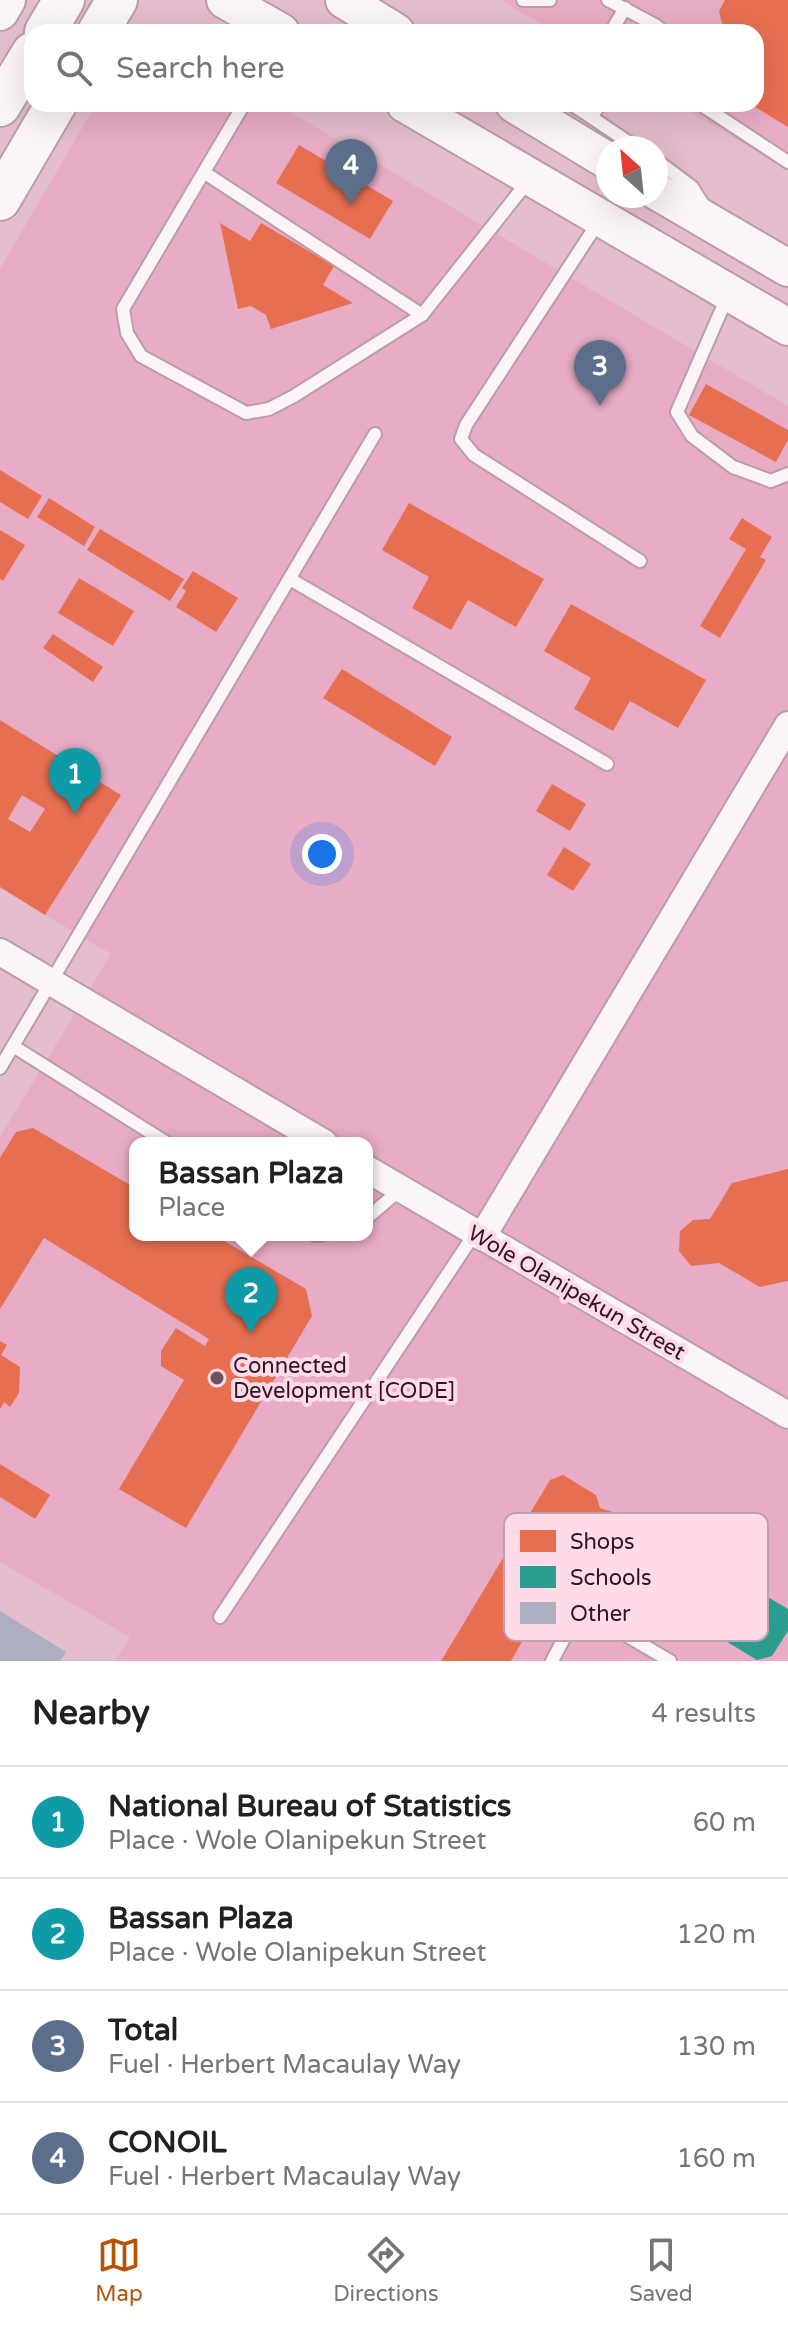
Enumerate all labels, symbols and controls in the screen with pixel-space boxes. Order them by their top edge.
search box [24,24,764,112]
icon: search [52,46,96,90]
text: Search here [116,50,285,87]
north arrow [596,136,668,208]
pin: 4 [325,139,377,205]
pin: 3 [574,340,626,406]
pin: 1 [49,748,101,814]
your location [302,834,342,874]
popup [129,1137,373,1241]
text: Bassan Plaza [158,1155,344,1192]
text: Place [158,1192,225,1223]
street label: Wole Olanipekun Street [463,1220,690,1366]
pin: 2 [225,1267,277,1333]
place label: Connected Development [CODE] [233,1353,455,1404]
marker: Connected Development [CODE] [208,1369,226,1387]
legend [504,1513,768,1641]
text: Shops [570,1529,635,1555]
text: Schools [570,1565,651,1591]
text: Other [570,1601,631,1627]
text: Nearby [32,1693,150,1734]
text: 4 results [651,1698,756,1729]
text: National Bureau of Statistics [108,1788,512,1825]
text: 1 [50,1807,66,1838]
text: 60 m [693,1807,756,1838]
text: Place · Wole Olanipekun Street [108,1825,486,1856]
text: Bassan Plaza [108,1900,294,1937]
text: 2 [50,1919,66,1950]
text: 120 m [676,1919,756,1950]
text: Place · Wole Olanipekun Street [108,1937,486,1968]
text: Total [108,2012,178,2049]
text: 3 [50,2031,66,2062]
text: 130 m [676,2031,756,2062]
text: Fuel · Herbert Macaulay Way [108,2049,461,2080]
text: CONOIL [108,2124,227,2161]
text: 4 [50,2143,66,2174]
text: 160 m [676,2143,756,2174]
text: Fuel · Herbert Macaulay Way [108,2161,461,2192]
tab: Map [95,2233,143,2307]
tab: Directions [333,2233,439,2307]
tab: Saved [629,2233,693,2307]

